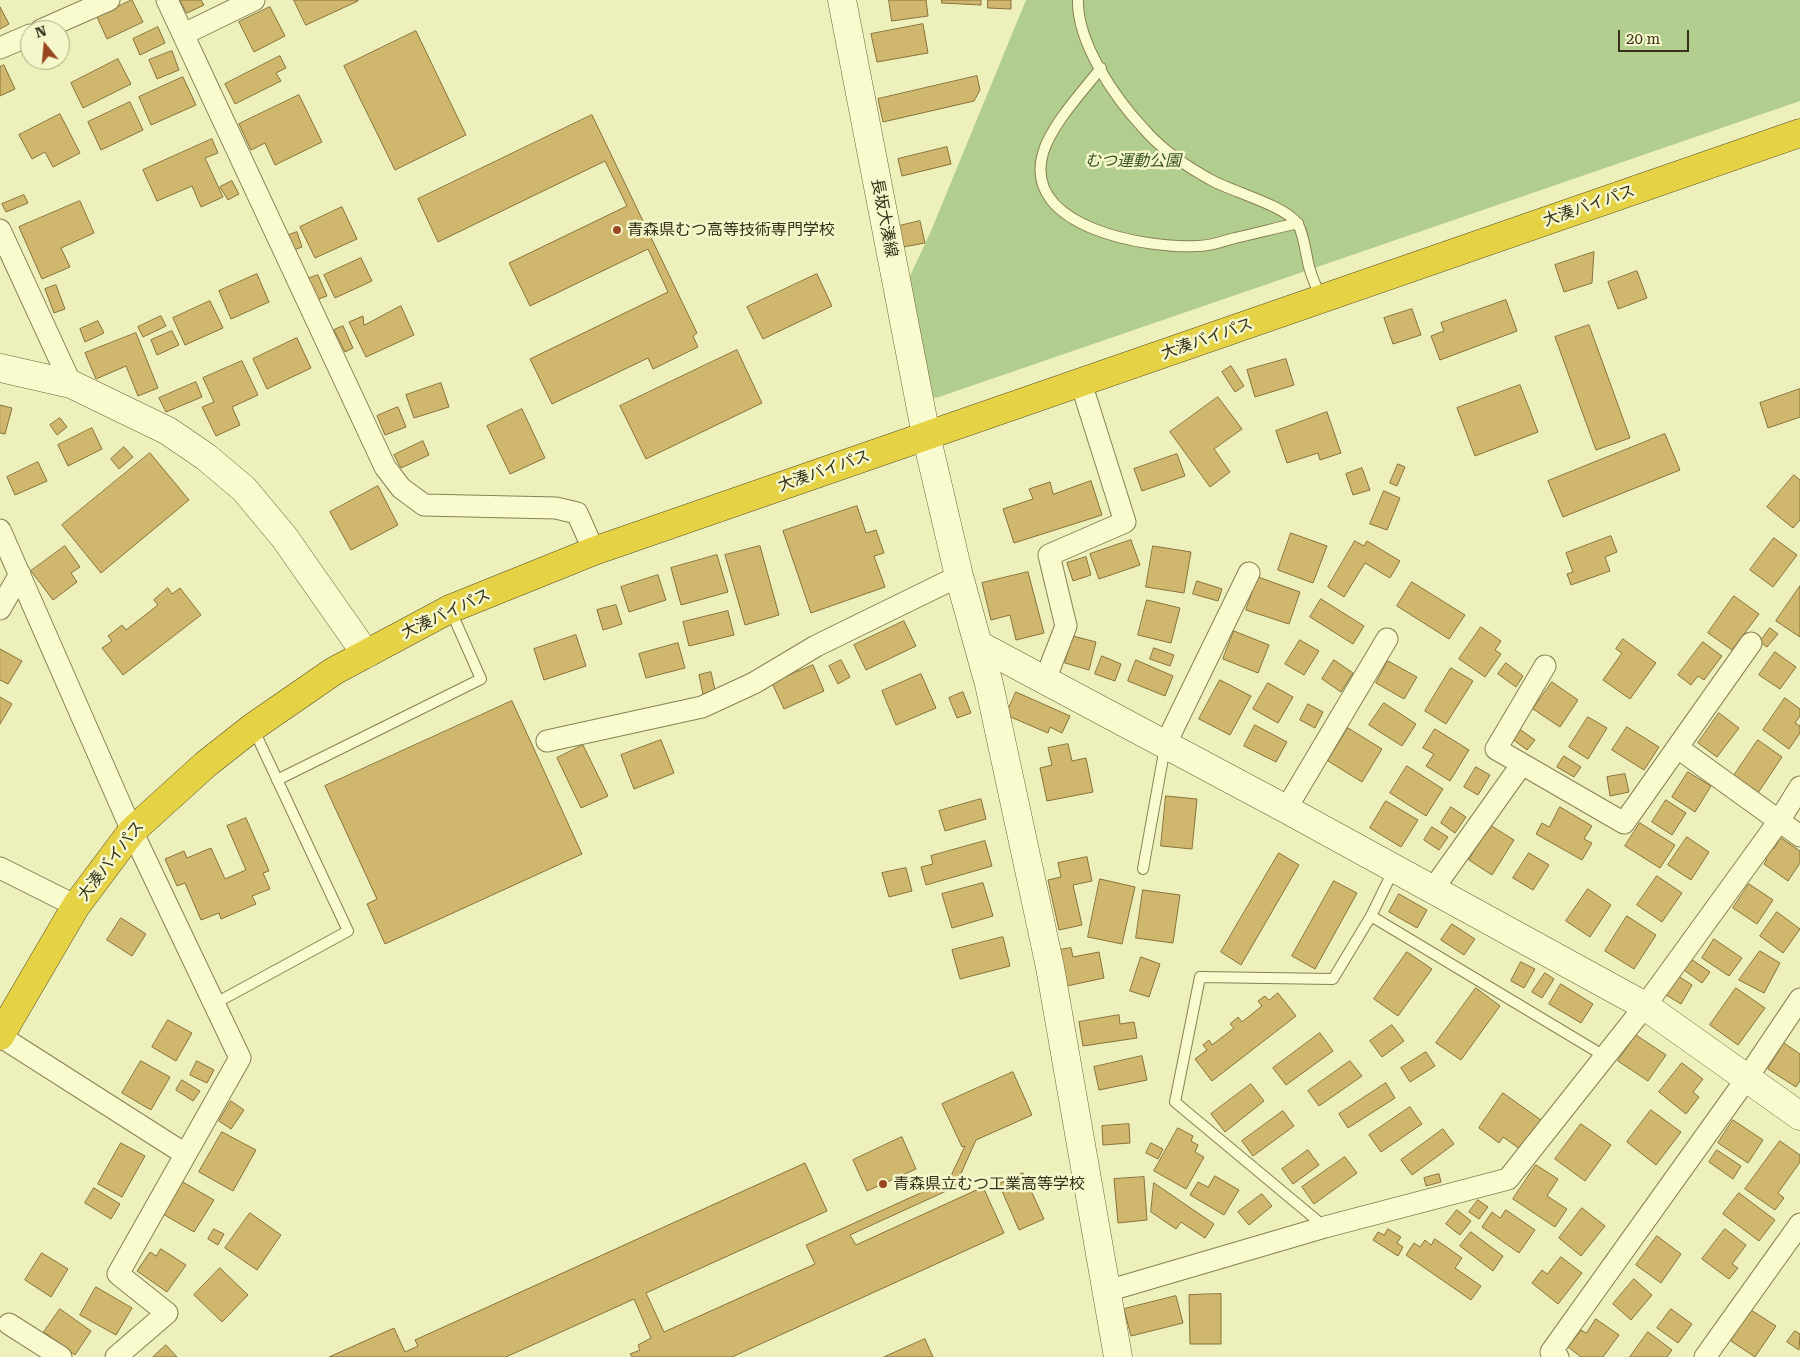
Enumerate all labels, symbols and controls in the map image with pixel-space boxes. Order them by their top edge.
north arrow [20,20,70,70]
scale bar [1620,20,1691,52]
text: N [33,22,48,41]
text: 20 m [1626,30,1660,48]
park label: むつ運動公園 [1085,151,1181,171]
street label: 長坂大湊線 [867,177,901,259]
street label: 大湊バイパス [1540,181,1638,231]
place label: 青森県むつ高等技術専門学校 [627,220,835,240]
marker: 青森県むつ高等技術専門学校 [611,224,623,236]
street label: 大湊バイパス [1158,314,1256,364]
street label: 大湊バイパス [775,446,873,496]
street label: 大湊バイパス [398,585,494,643]
street label: 大湊バイパス [74,817,148,905]
place label: 青森県立むつ工業高等学校 [893,1174,1085,1194]
marker: 青森県立むつ工業高等学校 [877,1178,889,1190]

